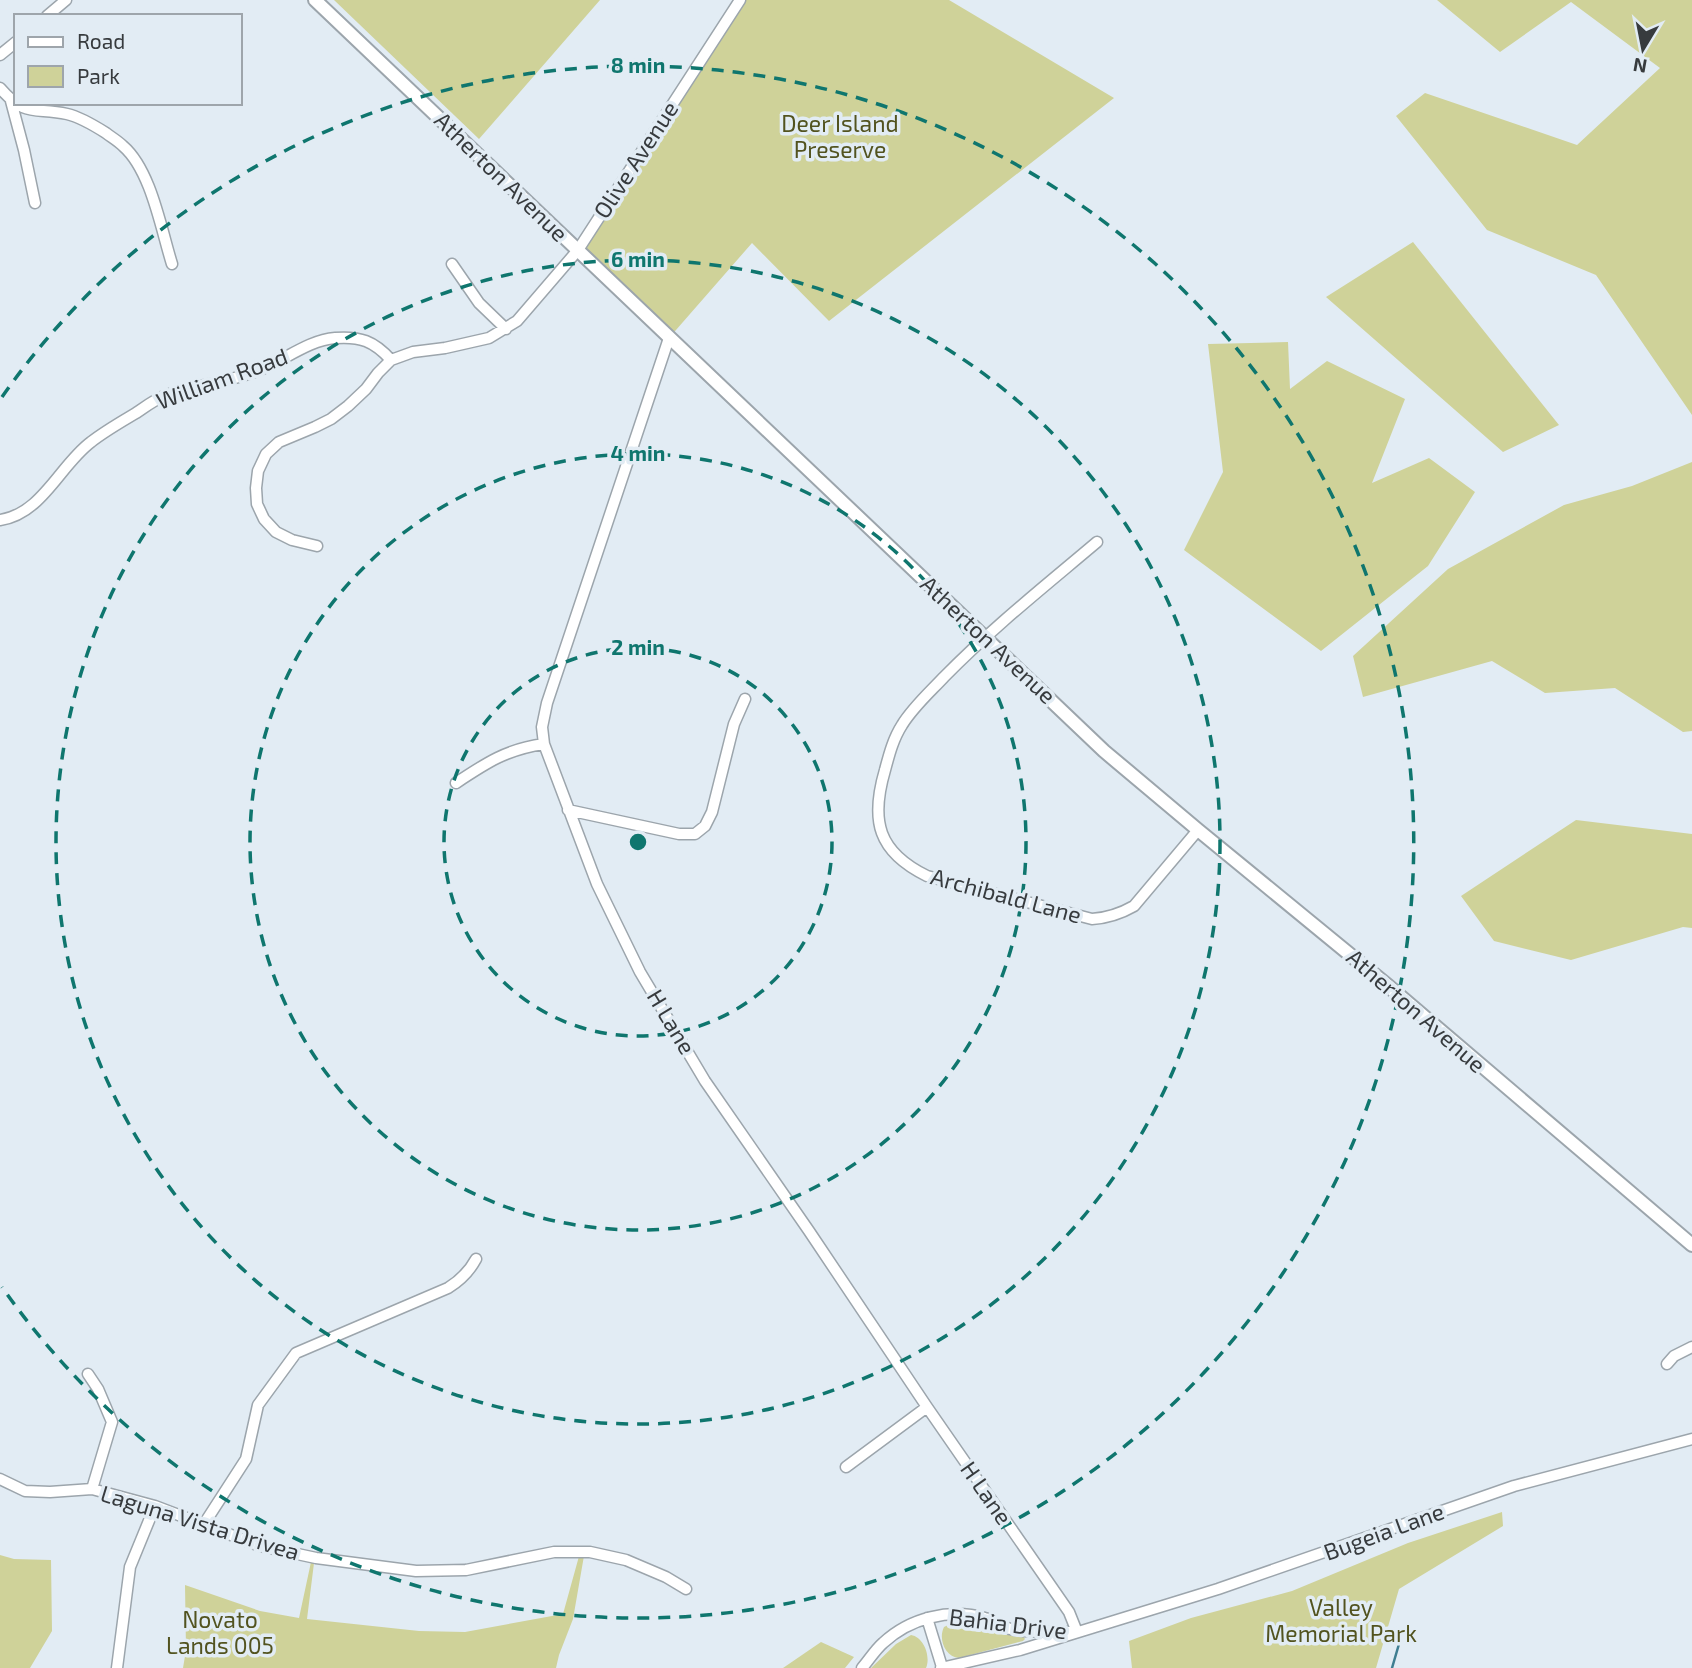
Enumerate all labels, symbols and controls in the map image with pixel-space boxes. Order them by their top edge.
legend [14,14,242,105]
north arrow [1608,14,1678,84]
text: Road [77,28,125,53]
text: 8 min [611,52,665,77]
text: N [1631,54,1649,79]
text: Park [77,63,120,88]
street label: Olive Avenue [587,96,683,223]
street label: Atherton Avenue [429,106,574,247]
park label: Deer Island Preserve [781,109,899,163]
text: 6 min [611,246,665,271]
street label: William Road [152,341,291,415]
text: 4 min [611,440,665,465]
street label: Atherton Avenue [915,569,1062,709]
text: 2 min [611,634,665,659]
centre of rings [626,830,650,854]
street label: Archibald Lane [928,862,1085,929]
street label: Atherton Avenue [1342,942,1492,1078]
street label: H Lane [642,984,702,1059]
street label: H Lane [955,1455,1019,1529]
street label: Laguna Vista Drivea [98,1479,303,1566]
street label: Bugeia Lane [1320,1496,1448,1566]
park label: Valley Memorial Park [1265,1593,1417,1647]
street label: Bahia Drive [948,1602,1069,1644]
park label: Novato Lands 005 [166,1605,274,1659]

